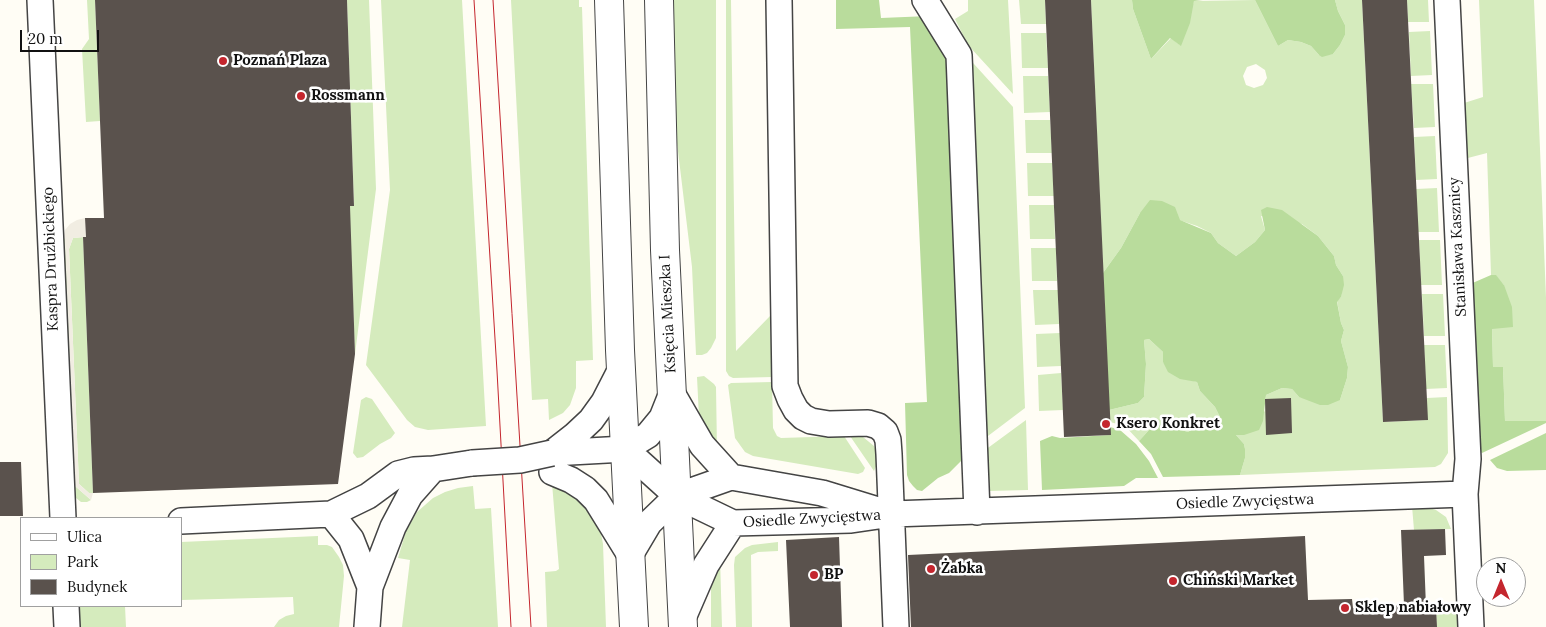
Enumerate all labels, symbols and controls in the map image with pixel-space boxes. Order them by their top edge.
scale bar [22,20,101,52]
text: 20 m [28,29,63,48]
place label: Poznań Plaza [233,52,327,70]
marker: Poznań Plaza [217,55,229,67]
place label: Rossmann [311,87,385,105]
marker: Rossmann [295,90,307,102]
street label: Stanisława Kasznicy [1445,177,1471,317]
street label: Kaspra Drużbickiego [39,186,63,332]
street label: Księcia Mieszka I [656,254,680,374]
place label: Ksero Konkret [1116,415,1220,433]
marker: Ksero Konkret [1100,418,1112,430]
street label: Osiedle Zwycięstwa [1176,491,1314,513]
street label: Osiedle Zwycięstwa [743,506,881,532]
legend [20,517,182,607]
text: Ulica [67,527,102,546]
text: Park [67,552,98,571]
north arrow [1476,557,1526,607]
text: N [1496,559,1506,577]
place label: Żabka [941,560,983,578]
marker: Żabka [925,563,937,575]
place label: BP [824,566,843,584]
marker: BP [808,569,820,581]
place label: Chiński Market [1183,572,1294,590]
marker: Chiński Market [1167,575,1179,587]
text: Budynek [67,577,127,596]
place label: Sklep nabiałowy [1355,599,1471,617]
marker: Sklep nabiałowy [1339,602,1351,614]

